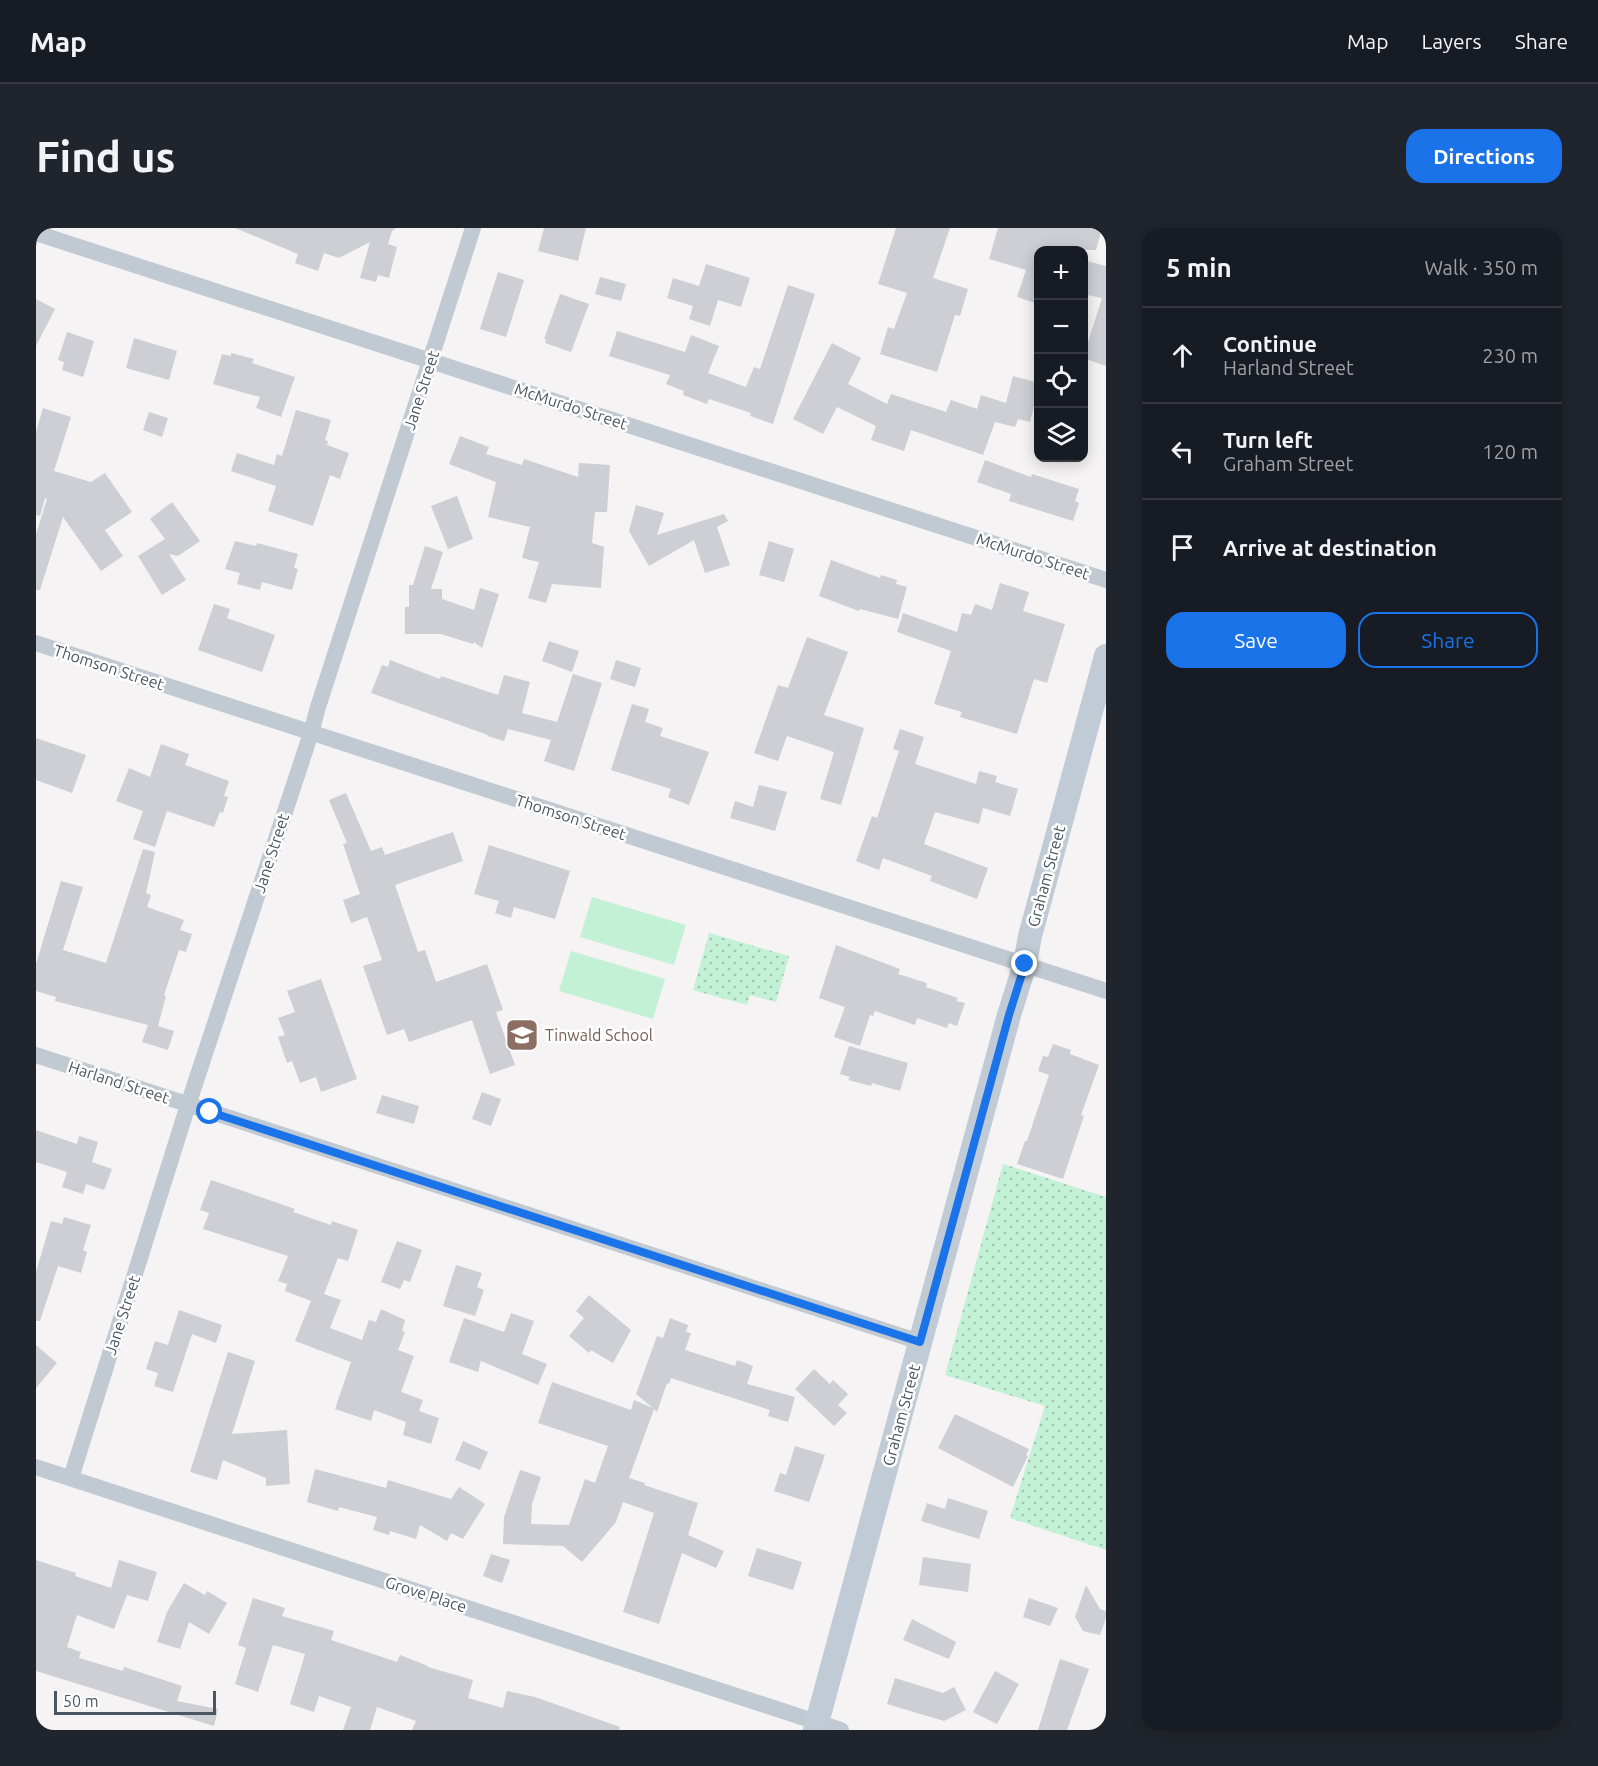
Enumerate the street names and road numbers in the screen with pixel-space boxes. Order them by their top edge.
street label: Jane Street [400,347,443,432]
street label: McMurdo Street [512,379,630,433]
street label: McMurdo Street [974,529,1092,583]
street label: Thomson Street [52,641,167,694]
street label: Thomson Street [514,791,629,844]
street label: Jane Street [250,810,293,895]
street label: Graham Street [1024,823,1068,929]
street label: Harland Street [66,1057,172,1107]
street label: Jane Street [101,1272,144,1357]
street label: Graham Street [879,1362,923,1468]
street label: Grove Place [383,1572,469,1616]

